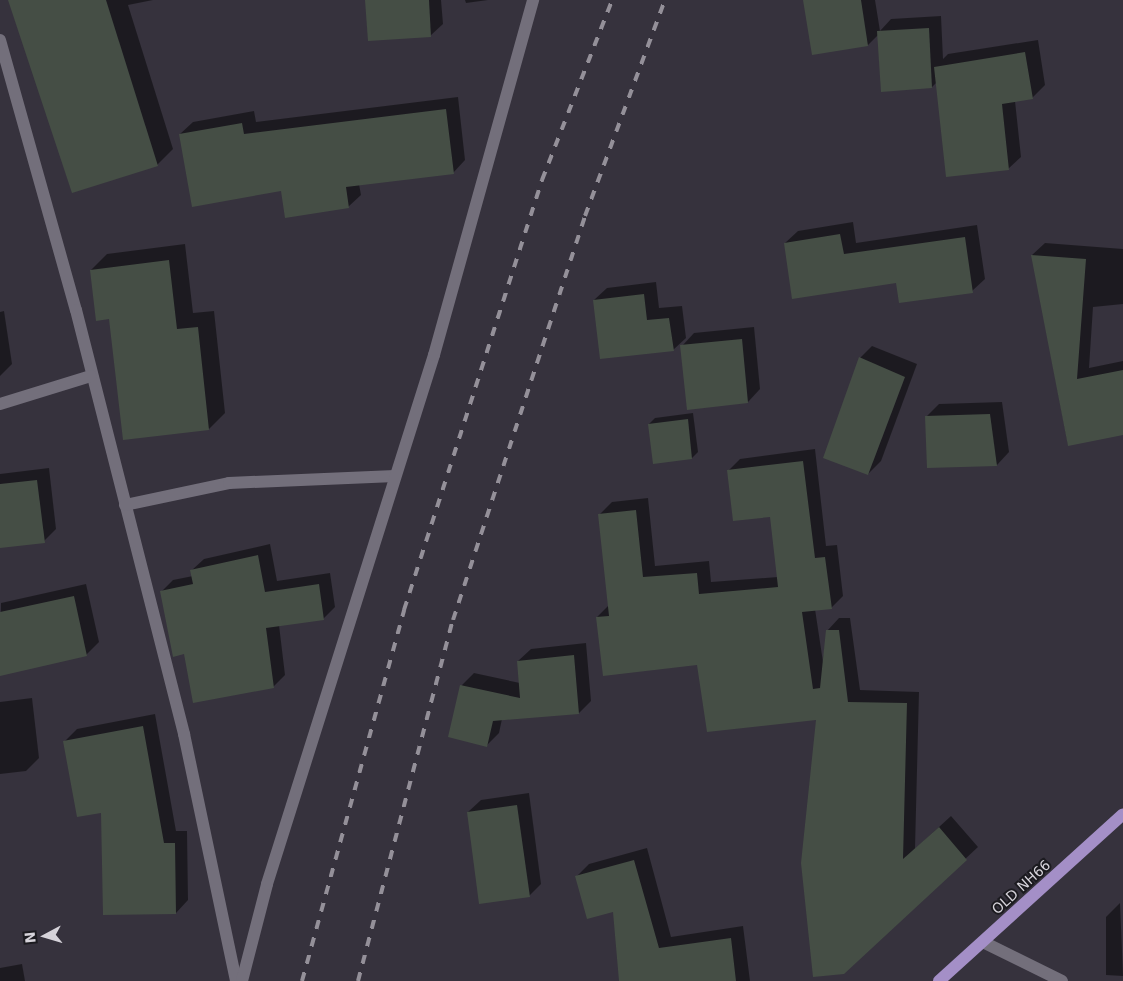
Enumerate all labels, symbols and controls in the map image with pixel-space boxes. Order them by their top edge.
street label: OLD NH66 [988,856,1054,918]
north arrow [20,911,70,961]
text: N [22,931,39,944]

